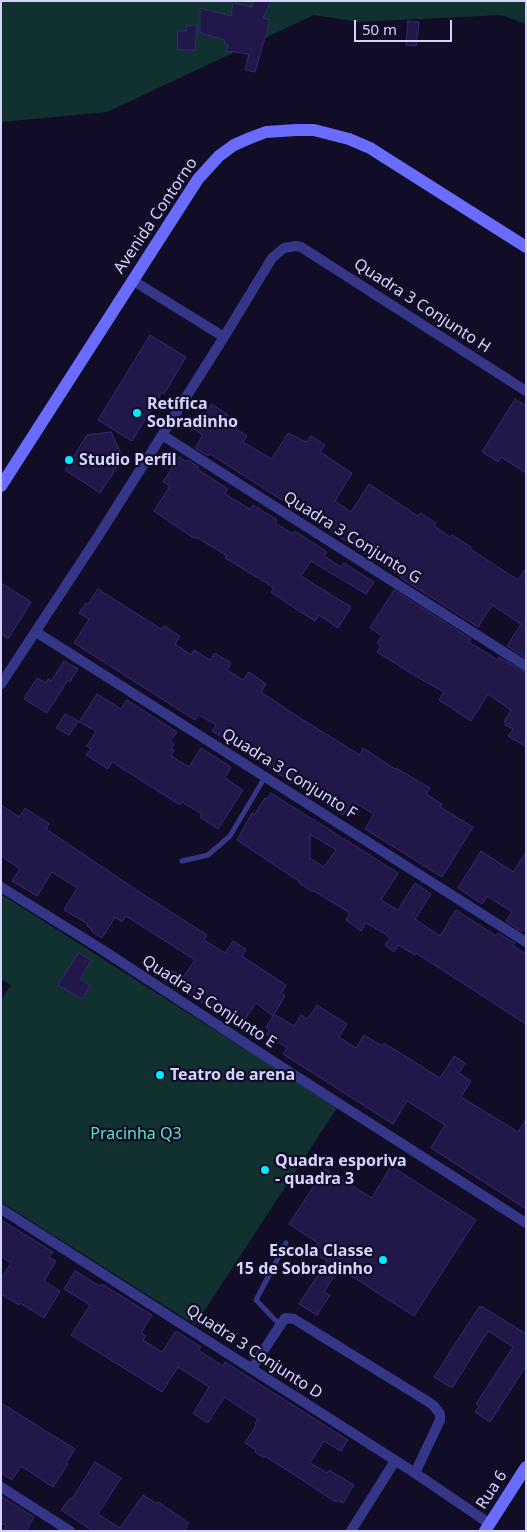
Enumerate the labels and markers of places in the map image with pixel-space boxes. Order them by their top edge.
place label: Retífica Sobradinho [147,394,238,432]
marker: Retífica Sobradinho [131,407,143,419]
place label: Studio Perfil [79,450,177,470]
marker: Studio Perfil [63,454,75,466]
place label: Teatro de arena [170,1065,295,1085]
marker: Teatro de arena [154,1069,166,1081]
place label: Quadra esporiva - quadra 3 [275,1151,407,1189]
marker: Quadra esporiva - quadra 3 [259,1164,271,1176]
place label: Escola Classe 15 de Sobradinho [236,1241,373,1279]
marker: Escola Classe 15 de Sobradinho [377,1254,389,1266]

